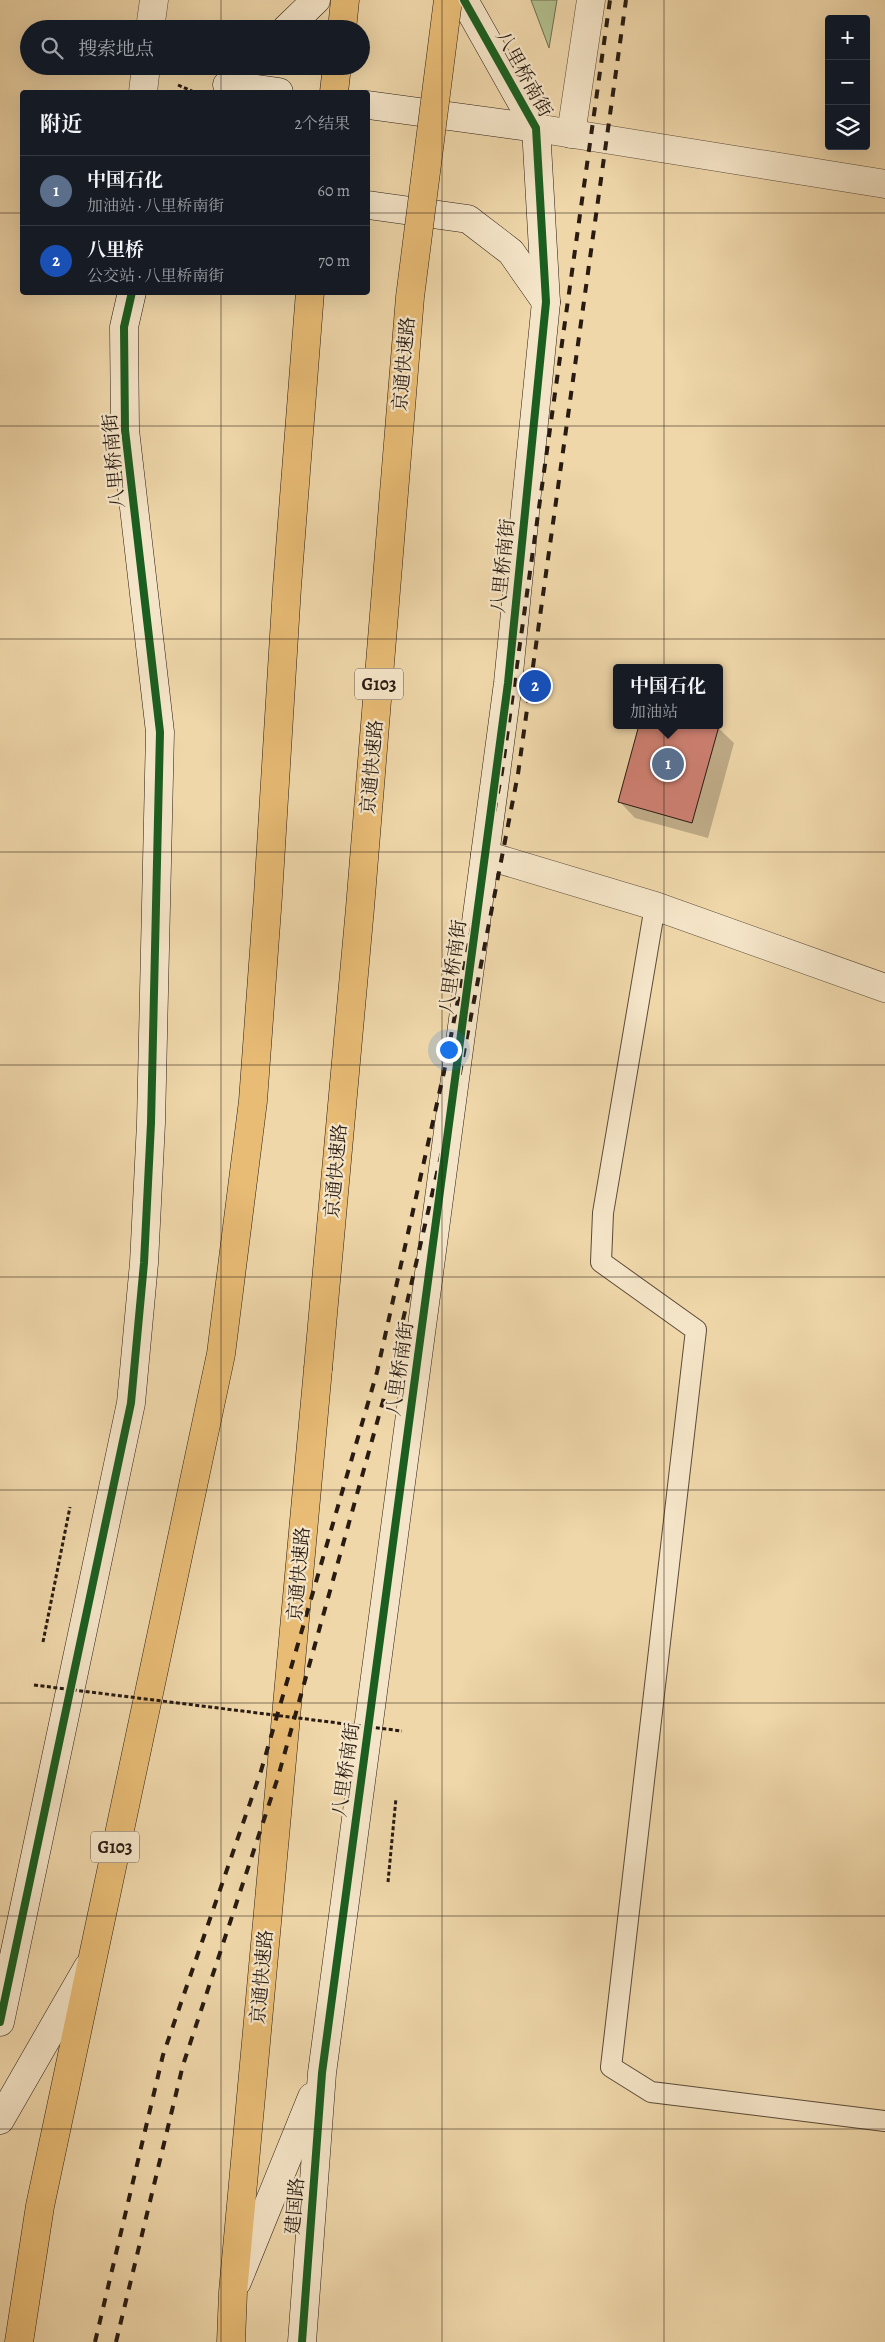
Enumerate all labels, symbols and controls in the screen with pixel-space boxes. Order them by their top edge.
map controls [825,15,870,150]
button: + [825,15,870,60]
search box [20,20,370,75]
street label: 八里桥南街 [490,26,558,122]
icon: search [38,34,66,62]
text: 搜索地点 [78,36,154,62]
button: − [825,60,870,105]
button: layers [825,105,870,150]
text: 附近 [40,110,82,138]
text: 2个结果 [294,113,350,135]
text: 中国石化 [87,167,163,193]
text: 1 [53,180,59,202]
text: 60 m [318,180,350,202]
text: 加油站 · 八里桥南街 [87,195,225,217]
text: 八里桥 [87,237,144,263]
text: 2 [52,250,60,272]
text: 70 m [318,250,350,272]
text: 公交站 · 八里桥南街 [87,265,225,287]
street label: 京通快速路 [387,316,421,412]
street label: 八里桥南街 [97,413,131,509]
street label: 八里桥南街 [485,517,521,615]
popup [613,664,723,729]
pin: 2 [519,667,551,705]
road number: G103 [355,669,403,700]
text: 中国石化 [630,673,706,699]
text: 加油站 [630,701,678,723]
street label: 京通快速路 [355,719,389,815]
pin: 1 [652,745,684,783]
street label: 八里桥南街 [434,918,472,1016]
your location [436,1037,462,1063]
street label: 京通快速路 [319,1123,353,1219]
street label: 八里桥南街 [381,1320,419,1418]
street label: 京通快速路 [282,1526,316,1622]
street label: 八里桥南街 [327,1721,365,1819]
road number: G103 [91,1831,139,1862]
street label: 京通快速路 [245,1929,279,2025]
street label: 建国路 [280,2176,310,2236]

